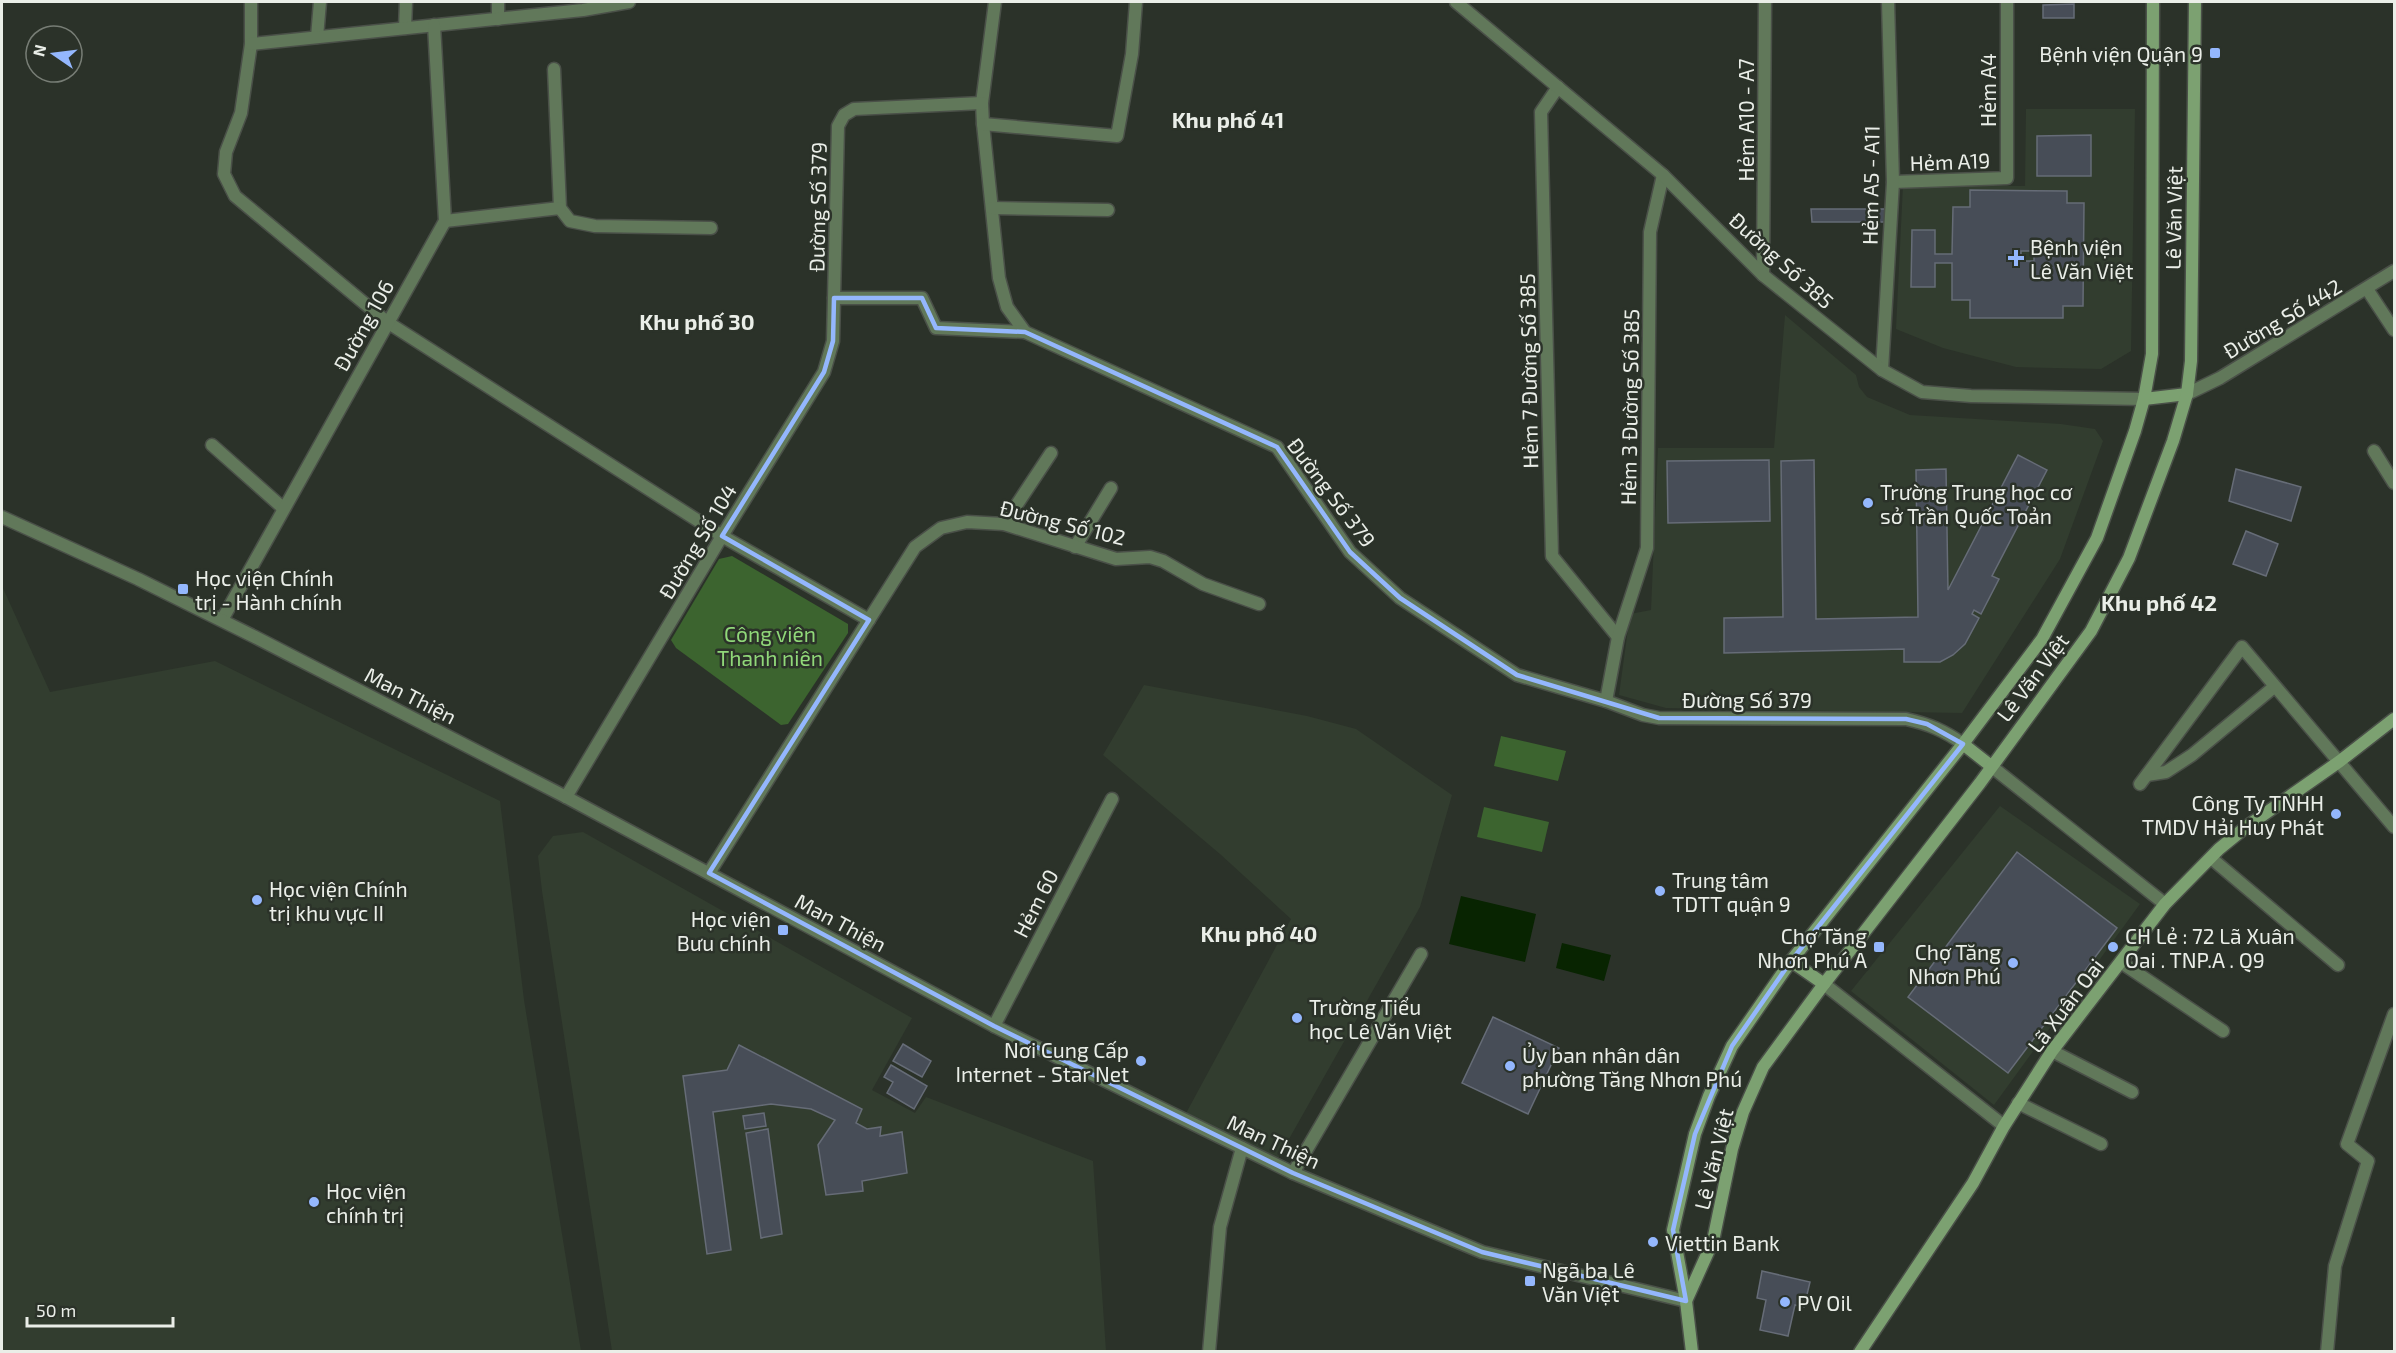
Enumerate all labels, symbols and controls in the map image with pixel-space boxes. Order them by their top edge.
north arrow [24,24,84,84]
place label: Bệnh viện Quận 9 [2039,41,2203,67]
text: N [28,42,50,58]
marker: Bệnh viện Quận 9 [2208,46,2222,60]
street label: Hẻm A4 [1975,53,2000,127]
street label: Hẻm A10 - A7 [1733,58,1758,181]
district label: Khu phố 41 [1172,106,1284,132]
street label: Hẻm A5 - A11 [1856,125,1884,245]
street label: Đường Số 379 [803,142,831,272]
street label: Hẻm A19 [1909,147,1991,175]
street label: Lê Văn Việt [2160,166,2186,270]
street label: Đường Số 385 [1725,207,1839,313]
place label: Bệnh viện Lê Văn Việt [2030,234,2134,283]
marker: Bệnh viện Lê Văn Việt [2007,249,2025,267]
street label: Hẻm 7 Đường Số 385 [1514,273,1542,469]
street label: Đường Số 442 [2218,273,2346,363]
street label: Đường 106 [328,275,398,375]
district label: Khu phố 30 [639,308,755,334]
street label: Hẻm 3 Đường Số 385 [1615,309,1643,505]
street label: Đường Số 379 [1283,432,1381,552]
street label: Đường Số 104 [653,479,741,603]
place label: Trường Trung học cơ sở Trần Quốc Toản [1880,479,2073,529]
street label: Đường Số 102 [998,494,1128,550]
marker: Trường Trung học cơ sở Trần Quốc Toản [1861,496,1875,510]
place label: Học viện Chính trị - Hành chính [195,565,342,614]
marker: Học viện Chính trị - Hành chính [176,582,190,596]
district label: Khu phố 42 [2101,589,2217,615]
park label: Công viên Thanh niên [717,621,823,670]
street label: Lê Văn Việt [1991,628,2073,726]
street label: Man Thiện [361,661,461,729]
street label: Đường Số 379 [1682,687,1812,712]
place label: Công Ty TNHH TMDV Hải Huy Phát [2142,790,2324,839]
marker: Công Ty TNHH TMDV Hải Huy Phát [2329,807,2343,821]
street label: Hẻm 60 [1007,865,1063,941]
place label: Trung tâm TDTT quận 9 [1672,867,1791,916]
place label: Học viện Chính trị khu vực II [269,876,408,925]
marker: Trung tâm TDTT quận 9 [1653,884,1667,898]
street label: Man Thiện [791,888,891,956]
marker: Học viện Chính trị khu vực II [250,893,264,907]
place label: Học viện Bưu chính [677,906,771,955]
district label: Khu phố 40 [1200,920,1318,946]
marker: Học viện Bưu chính [776,923,790,937]
place label: Chợ Tăng Nhơn Phú A [1757,923,1867,972]
place label: CH Lẻ : 72 Lã Xuân Oai . TNP.A . Q9 [2125,923,2295,973]
place label: Chợ Tăng Nhơn Phú [1908,939,2001,988]
marker: Chợ Tăng Nhơn Phú A [1872,940,1886,954]
marker: CH Lẻ : 72 Lã Xuân Oai . TNP.A . Q9 [2106,940,2120,954]
street label: Lã Xuân Oai [2022,953,2108,1057]
marker: Chợ Tăng Nhơn Phú [2006,956,2020,970]
place label: Trường Tiểu học Lê Văn Việt [1309,994,1452,1043]
marker: Trường Tiểu học Lê Văn Việt [1290,1011,1304,1025]
place label: Nơi Cung Cấp Internet - Star Net [955,1037,1129,1086]
place label: Ủy ban nhân dân phường Tăng Nhơn Phú [1522,1042,1742,1091]
marker: Nơi Cung Cấp Internet - Star Net [1134,1054,1148,1068]
marker: Ủy ban nhân dân phường Tăng Nhơn Phú [1503,1059,1517,1073]
street label: Lê Văn Việt [1688,1106,1738,1212]
street label: Man Thiện [1224,1109,1324,1173]
place label: Học viện chính trị [326,1178,406,1227]
marker: Học viện chính trị [307,1195,321,1209]
place label: Viettin Bank [1665,1230,1780,1255]
marker: Viettin Bank [1646,1235,1660,1249]
place label: Ngã ba Lê Văn Việt [1542,1257,1635,1306]
marker: Ngã ba Lê Văn Việt [1523,1274,1537,1288]
scale bar [27,1290,172,1328]
place label: PV Oil [1797,1290,1853,1315]
marker: PV Oil [1778,1295,1792,1309]
text: 50 m [36,1299,76,1321]

